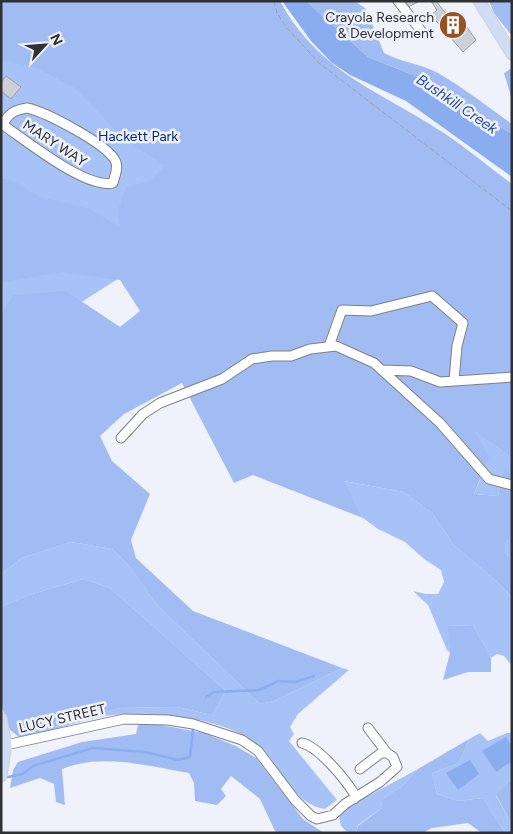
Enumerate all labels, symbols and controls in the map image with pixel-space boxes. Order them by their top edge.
place label: Crayola Research & Development [325,9,434,42]
building icon: Crayola Research & Development [438,10,468,40]
north arrow [20,20,70,70]
text: N [46,31,66,48]
water label: Bushkill Creek [413,70,501,138]
street label: MARY WAY [20,116,90,171]
park label: Hackett Park [98,128,178,145]
street label: LUCY STREET [17,700,107,737]

